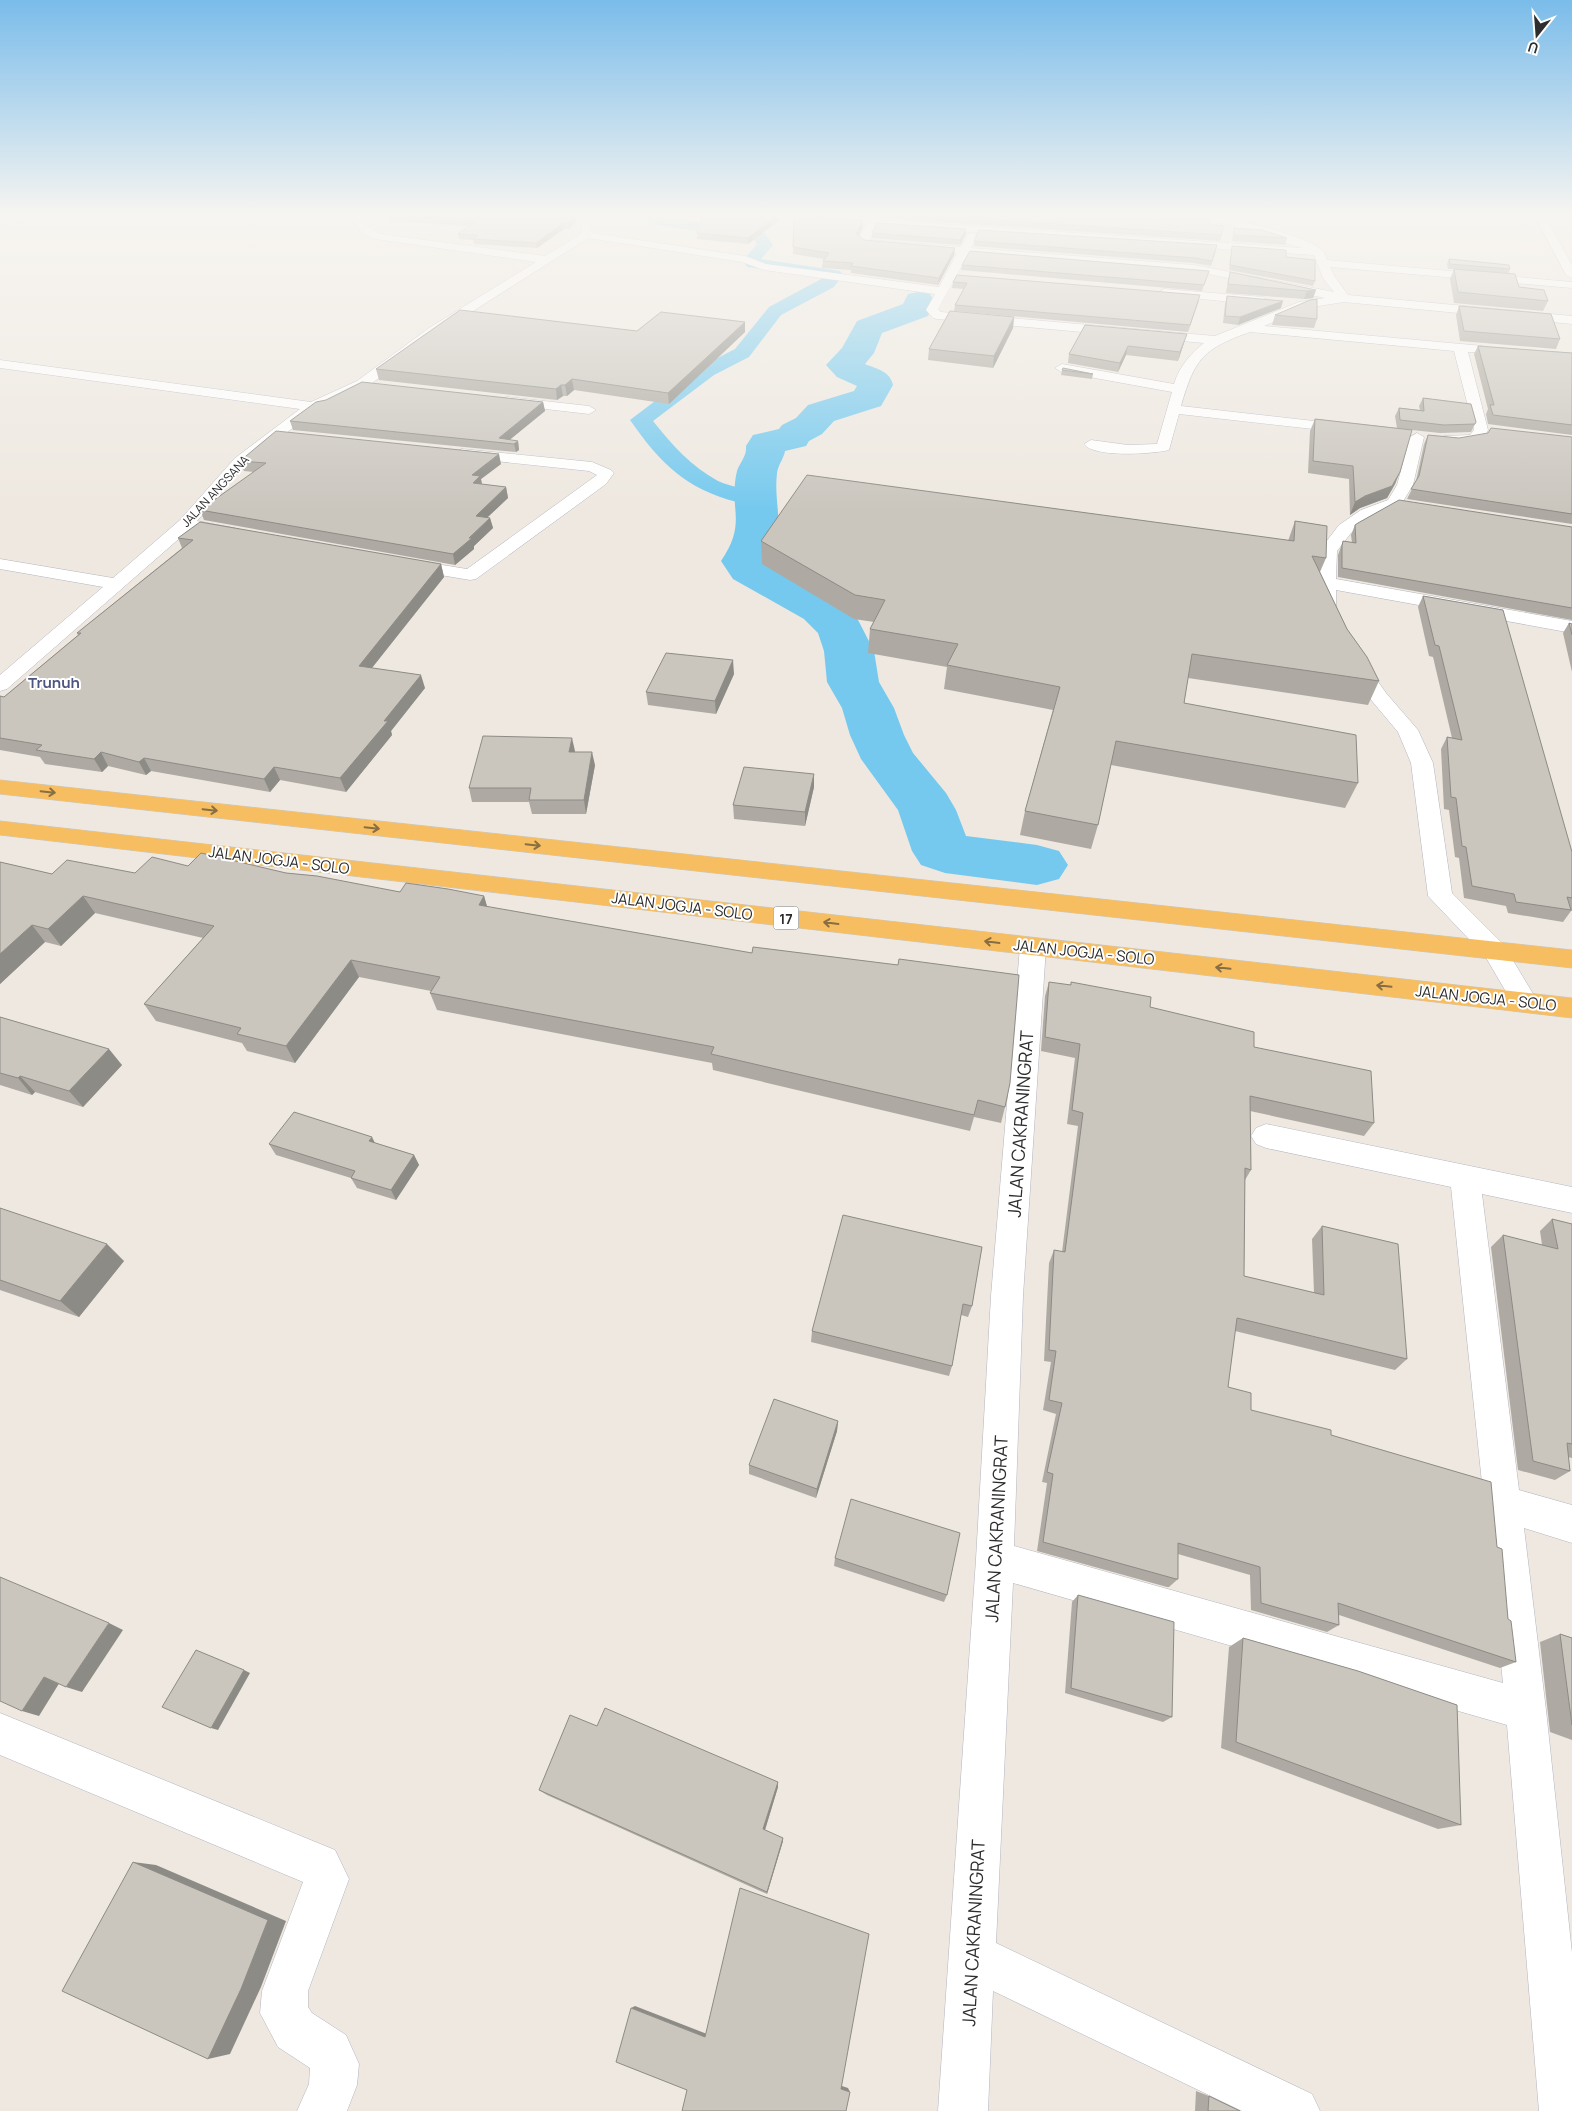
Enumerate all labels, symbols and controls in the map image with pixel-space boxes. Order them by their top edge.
north arrow [1512,10,1562,60]
text: U [1525,37,1541,58]
street label: JALAN ANGSANA [177,451,253,531]
district label: Trunuh [28,672,80,693]
one-way arrow [40,787,56,797]
one-way arrow [202,805,218,815]
one-way arrow [363,823,379,833]
one-way arrow [525,840,541,850]
street label: JALAN JOGJA - SOLO [207,841,351,879]
street label: JALAN JOGJA - SOLO [610,887,754,925]
road number: 17 [774,906,798,930]
one-way arrow [823,918,839,928]
street label: JALAN JOGJA - SOLO [1012,934,1156,970]
one-way arrow [984,937,1000,947]
one-way arrow [1215,963,1231,973]
street label: JALAN JOGJA - SOLO [1414,980,1558,1016]
one-way arrow [1377,981,1393,991]
street label: JALAN CAKRANINGRAT [1001,1030,1039,1218]
street label: JALAN CAKRANINGRAT [979,1435,1013,1623]
street label: JALAN CAKRANINGRAT [956,1839,990,2027]

